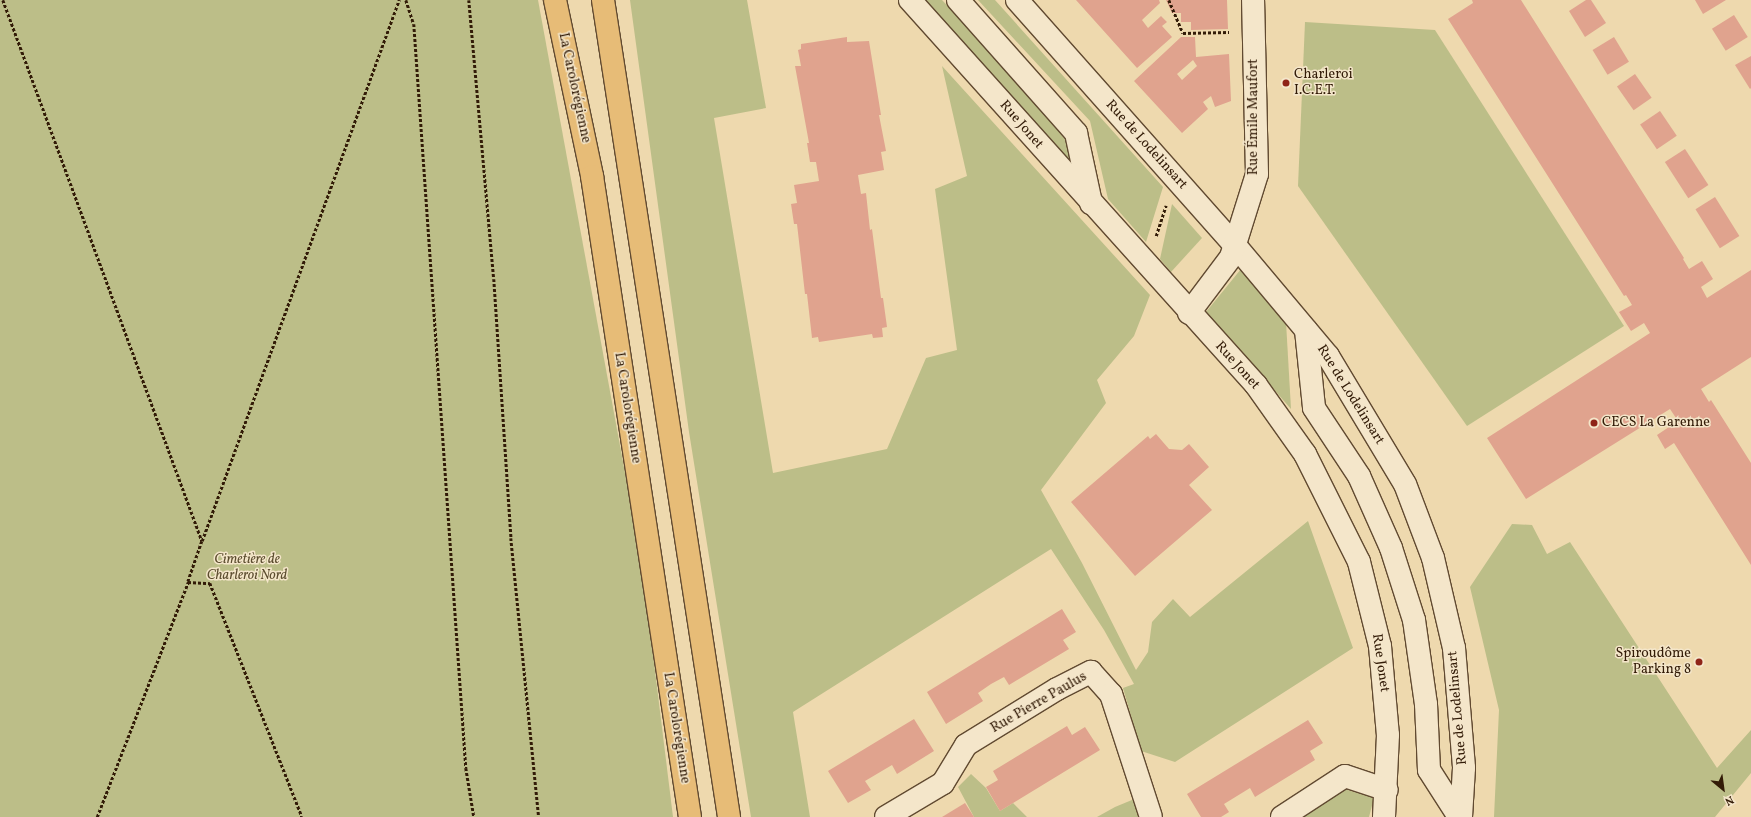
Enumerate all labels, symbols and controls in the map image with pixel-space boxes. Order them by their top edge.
street label: La Carolorégienne [554,31,594,145]
street label: Rue Émile Maufort [1246,59,1262,175]
place label: Charleroi I.C.E.T. [1294,67,1353,100]
marker: Charleroi I.C.E.T. [1281,78,1291,88]
street label: Rue Jonet [995,97,1047,153]
street label: Rue de Lodelinsart [1101,97,1191,193]
street label: Rue Jonet [1211,339,1263,393]
street label: Rue de Lodelinsart [1313,342,1387,448]
street label: La Carolorégienne [610,351,644,465]
place label: CECS La Garenne [1602,415,1710,431]
marker: CECS La Garenne [1589,418,1599,428]
park label: Cimetière de Charleroi Nord [207,552,287,584]
street label: Rue Jonet [1368,633,1392,693]
place label: Spiroudôme Parking 8 [1615,646,1691,678]
street label: Rue de Lodelinsart [1445,650,1471,766]
marker: Spiroudôme Parking 8 [1694,657,1704,667]
street label: Rue Pierre Paulus [988,669,1090,737]
street label: La Carolorégienne [659,671,693,785]
north arrow [1703,769,1743,809]
text: N [1722,791,1736,808]

